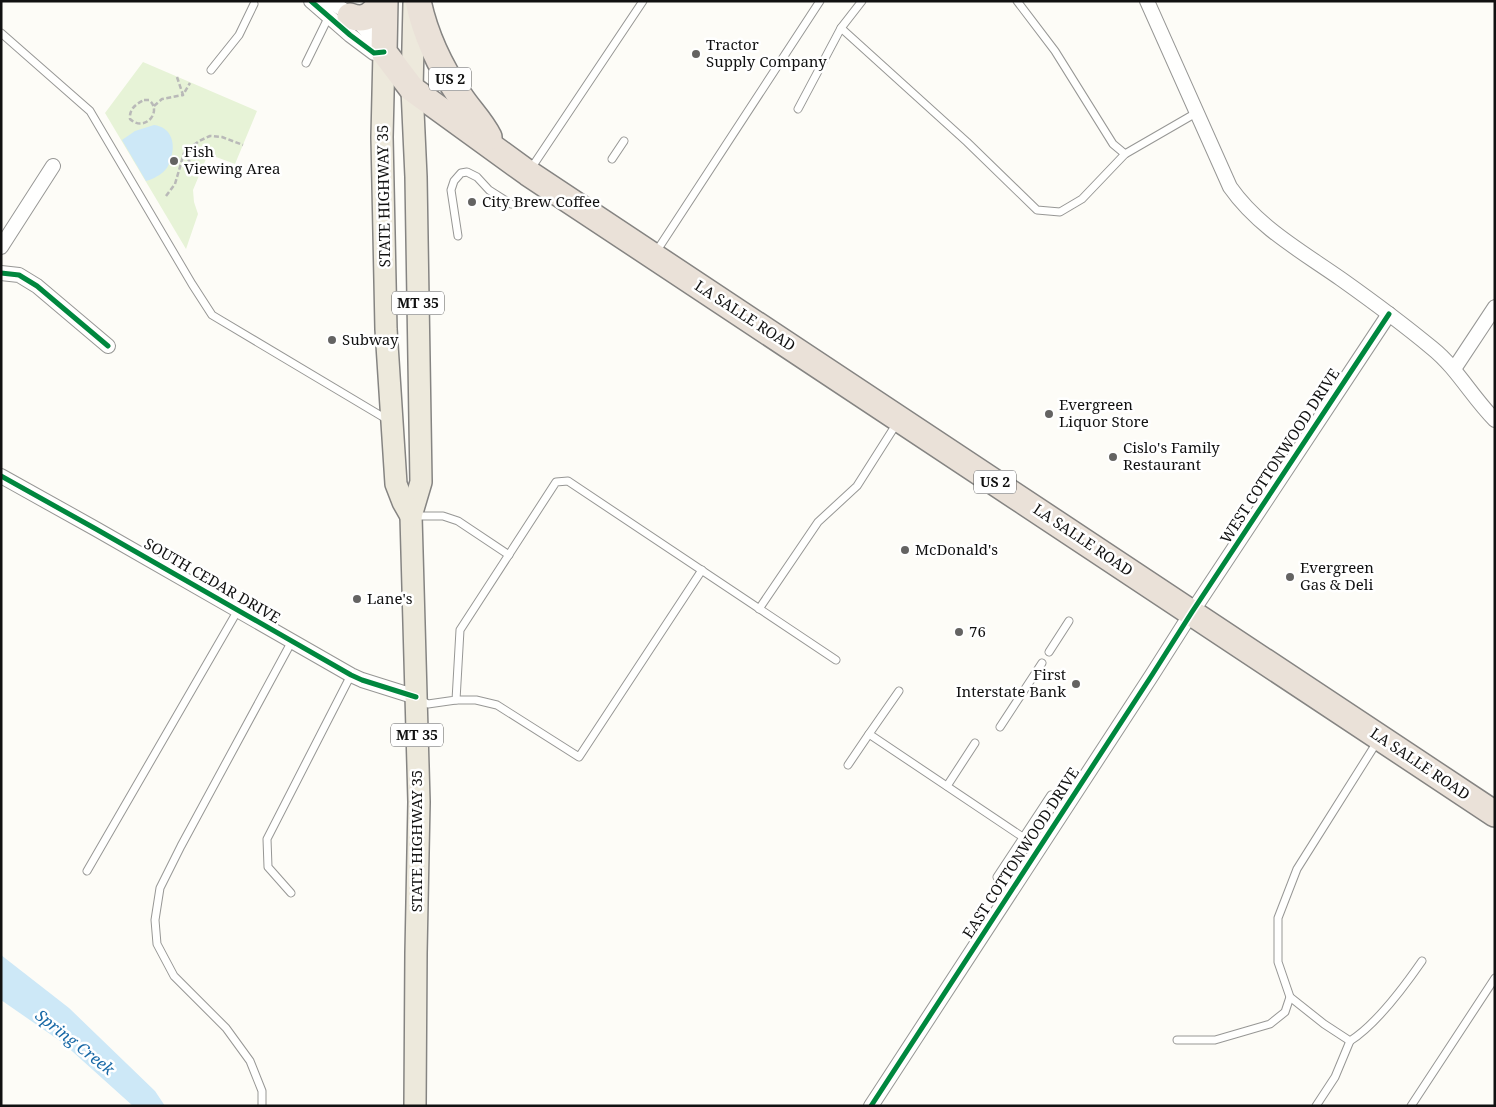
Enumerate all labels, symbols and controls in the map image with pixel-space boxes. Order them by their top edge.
place label: Tractor Supply Company [706,34,827,71]
marker: Tractor Supply Company [690,48,702,60]
road number: US 2 [429,68,471,90]
street label: STATE HIGHWAY 35 [372,125,394,267]
place label: Fish Viewing Area [184,141,280,178]
marker: Fish Viewing Area [168,155,180,167]
place label: City Brew Coffee [482,191,600,211]
marker: City Brew Coffee [466,196,478,208]
street label: LA SALLE ROAD [691,275,800,355]
road number: MT 35 [392,292,444,314]
place label: Subway [342,329,399,349]
marker: Subway [326,334,338,346]
street label: WEST COTTONWOOD DRIVE [1215,364,1343,547]
place label: Evergreen Liquor Store [1059,394,1149,431]
marker: Evergreen Liquor Store [1043,408,1055,420]
place label: Cislo's Family Restaurant [1123,437,1220,474]
marker: Cislo's Family Restaurant [1107,451,1119,463]
road number: US 2 [974,471,1016,494]
street label: LA SALLE ROAD [1030,498,1137,580]
street label: SOUTH CEDAR DRIVE [141,533,284,627]
place label: McDonald's [915,539,998,559]
marker: McDonald's [899,544,911,556]
place label: Evergreen Gas & Deli [1300,557,1374,594]
marker: Evergreen Gas & Deli [1284,571,1296,583]
place label: Lane's [367,588,413,608]
marker: Lane's [351,593,363,605]
place label: 76 [969,621,986,641]
marker: 76 [953,626,965,638]
place label: First Interstate Bank [956,664,1066,701]
marker: First Interstate Bank [1070,678,1082,690]
street label: LA SALLE ROAD [1367,722,1474,804]
road number: MT 35 [391,724,443,746]
street label: EAST COTTONWOOD DRIVE [957,763,1083,942]
street label: STATE HIGHWAY 35 [406,770,426,912]
water label: Spring Creek [31,1004,120,1080]

